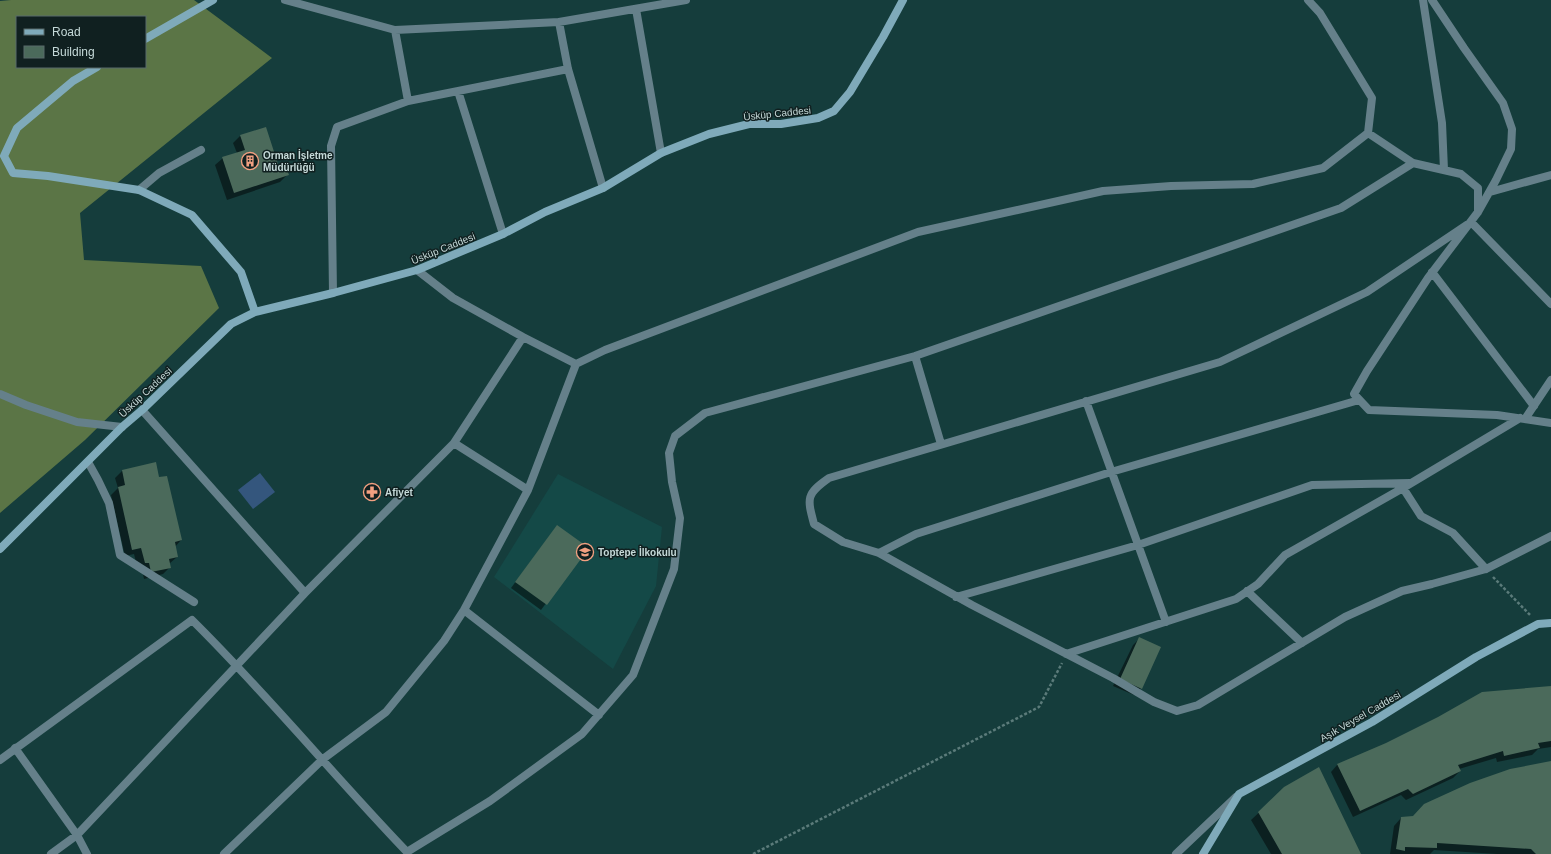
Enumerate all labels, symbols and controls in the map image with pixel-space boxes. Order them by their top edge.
legend [16,16,146,68]
text: Road [52,25,81,39]
text: Building [52,45,95,59]
street label: Üsküp Caddesi [743,104,811,123]
place label: Orman İşletme Müdürlüğü [263,149,333,173]
building icon: Orman İşletme Müdürlüğü [240,151,260,171]
street label: Üsküp Caddesi [410,231,477,266]
street label: Üsküp Caddesi [117,365,174,420]
pharmacy icon: Afiyet [362,482,382,502]
place label: Afiyet [385,487,413,498]
school or university icon: Toptepe İlkokulu [575,542,595,562]
place label: Toptepe İlkokulu [598,546,677,558]
street label: Aşık Veysel Caddesi [1318,689,1402,744]

